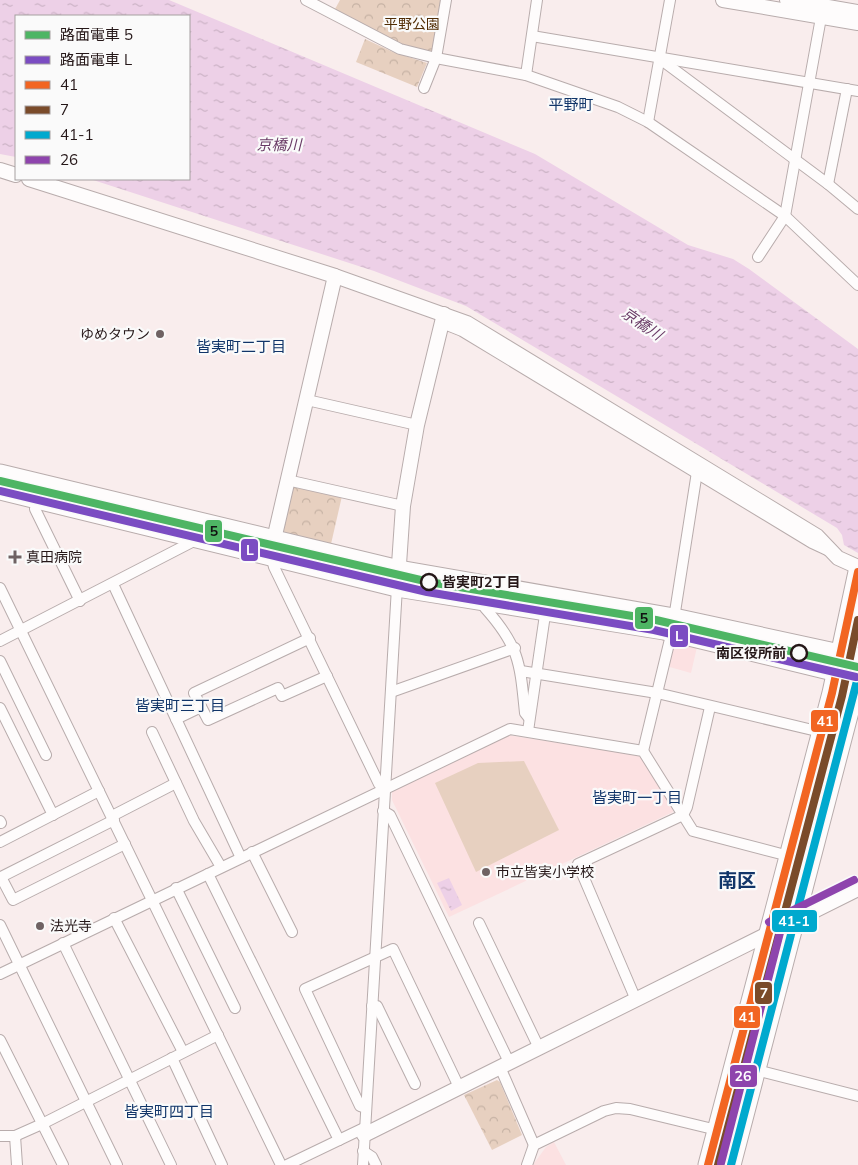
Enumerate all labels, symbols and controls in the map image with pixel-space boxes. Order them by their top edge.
legend [15,15,190,180]
park label: 平野公園 [384,15,440,33]
text: 路面電車 5 [60,25,133,44]
text: 路面電車 L [60,50,132,69]
text: 41 [60,75,78,94]
district label: 平野町 [548,95,594,114]
text: 7 [60,100,69,119]
text: 41-1 [60,125,93,144]
water label: 京橋川 [256,135,303,154]
text: 26 [60,150,78,169]
water label: 京橋川 [618,303,668,345]
place label: ゆめタウン [80,325,150,343]
marker: ゆめタウン [154,328,166,340]
district label: 皆実町二丁目 [196,337,286,356]
line badge: 5 [204,519,223,543]
text: 5 [210,522,218,540]
line badge: L [240,538,259,562]
text: L [246,541,254,559]
place label: 真田病院 [26,548,82,566]
marker: 真田病院 [8,550,22,564]
marker: 皆実町2丁目 [420,573,438,591]
place label: 皆実町2丁目 [442,573,520,591]
line badge: 5 [634,606,654,630]
text: 5 [640,609,648,627]
line badge: L [669,624,689,648]
text: L [675,627,683,645]
place label: 南区役所前 [716,644,786,662]
marker: 南区役所前 [790,644,808,662]
district label: 皆実町三丁目 [135,696,225,715]
line badge: 41 [810,709,839,733]
text: 41 [817,712,833,730]
district label: 皆実町一丁目 [592,788,682,807]
place label: 市立皆実小学校 [496,863,594,881]
marker: 市立皆実小学校 [480,866,492,878]
district label: 南区 [718,868,756,892]
line badge: 41-1 [771,909,818,933]
text: 41-1 [778,912,810,930]
place label: 法光寺 [50,917,92,935]
marker: 法光寺 [34,920,46,932]
line badge: 7 [754,981,773,1005]
text: 7 [760,984,768,1002]
line badge: 41 [733,1005,761,1029]
text: 41 [739,1008,755,1026]
line badge: 26 [729,1064,758,1088]
text: 26 [735,1067,751,1085]
district label: 皆実町四丁目 [124,1102,214,1121]

